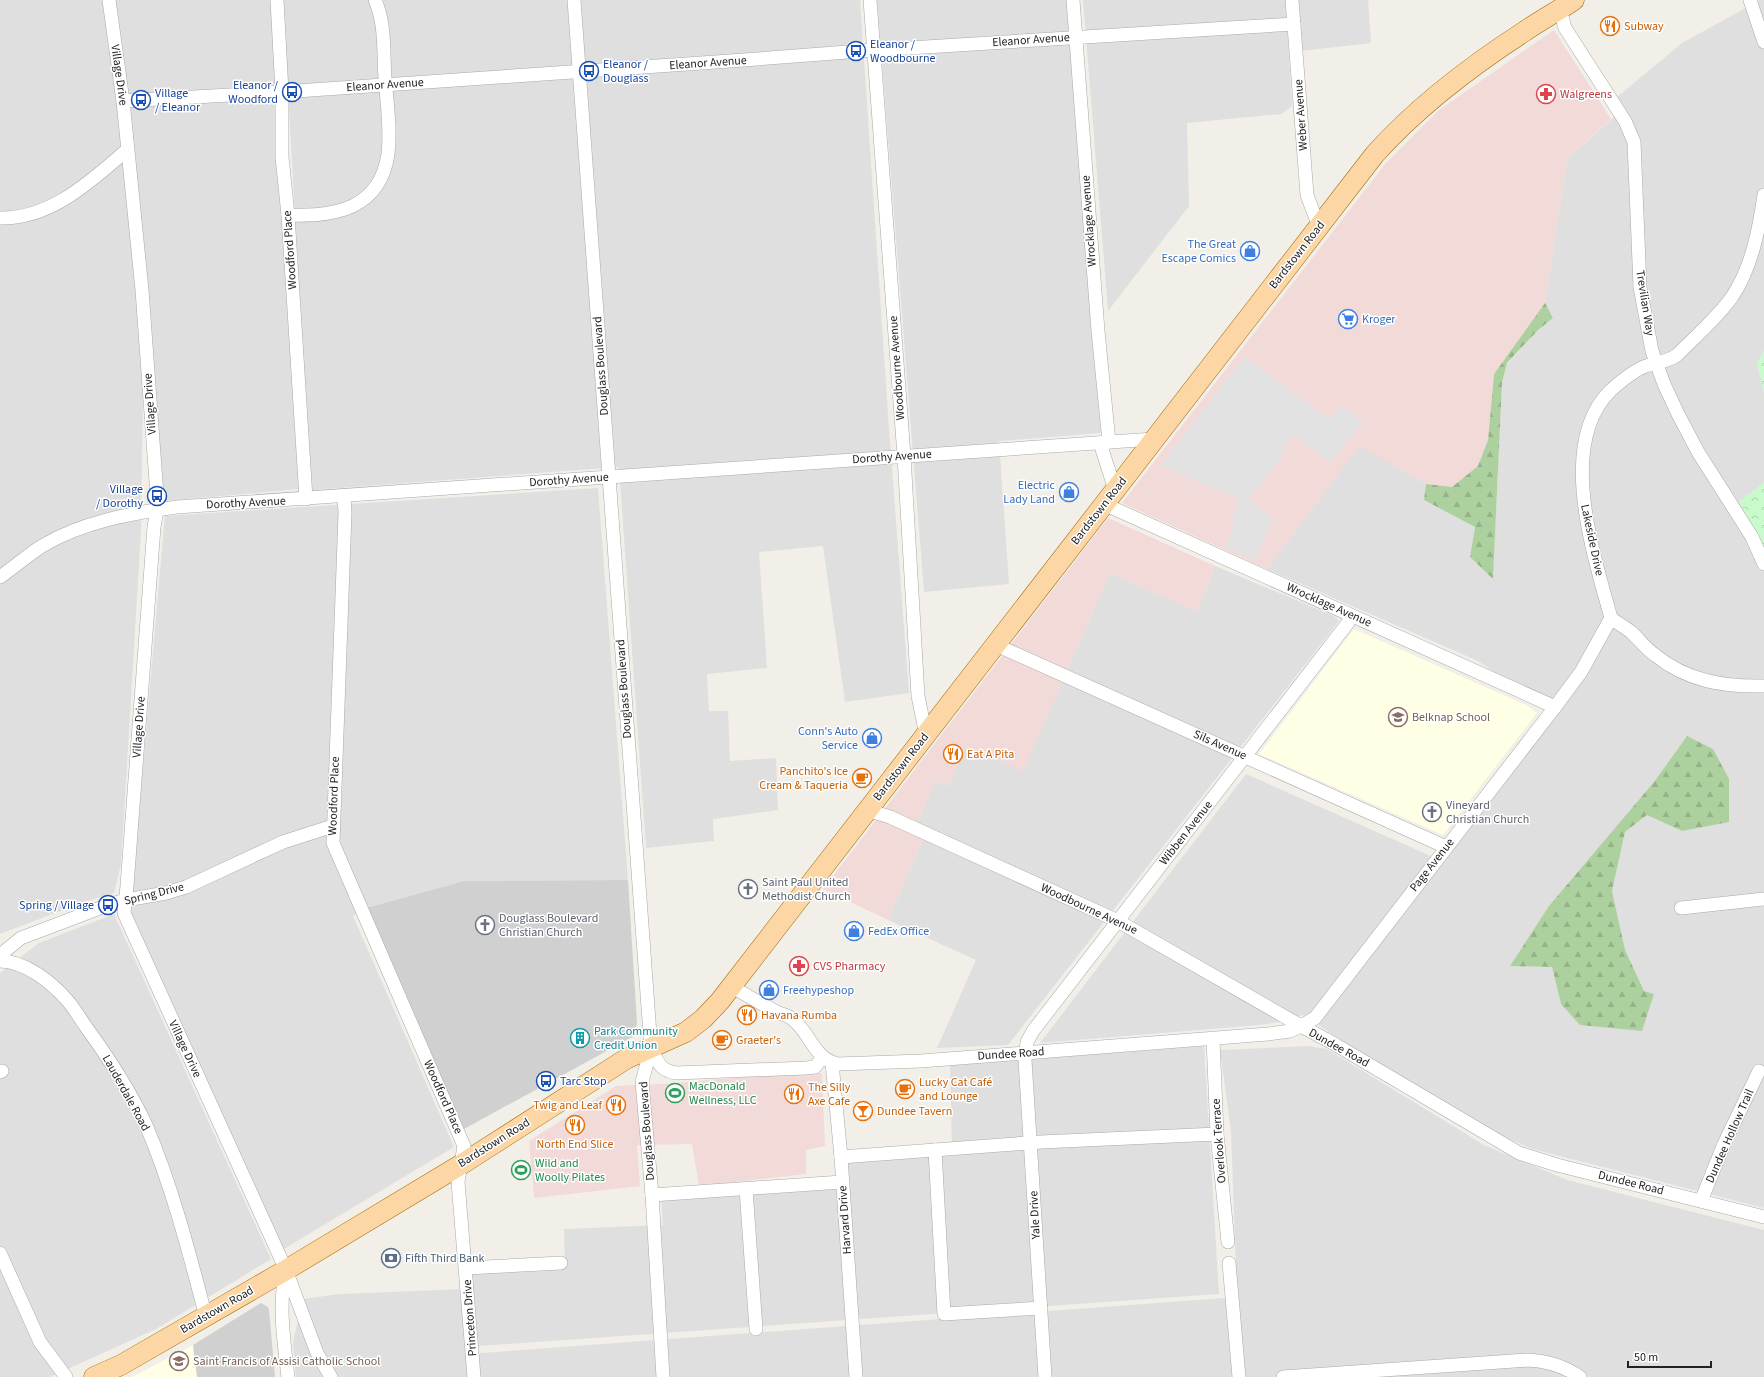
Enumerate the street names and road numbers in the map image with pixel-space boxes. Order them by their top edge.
street label: Eleanor Avenue [992,29,1070,51]
street label: Village Drive [106,43,132,107]
street label: Eleanor Avenue [669,52,747,74]
street label: Eleanor Avenue [346,74,424,96]
street label: Weber Avenue [1290,79,1312,151]
street label: Wrocklage Avenue [1077,175,1101,267]
street label: Woodford Place [279,210,301,290]
street label: Bardstown Road [1265,217,1329,293]
street label: Trevilian Way [1631,269,1659,338]
street label: Woodbourne Avenue [885,315,909,421]
street label: Douglass Boulevard [589,316,613,416]
street label: Village Drive [139,373,161,435]
street label: Dorothy Avenue [852,446,932,468]
street label: Dorothy Avenue [529,469,609,491]
street label: Bardstown Road [1067,473,1131,549]
street label: Dorothy Avenue [206,492,286,514]
street label: Lakeside Drive [1576,503,1608,577]
street label: Wrocklage Avenue [1284,579,1374,631]
street label: Douglass Boulevard [612,639,636,739]
street label: Village Drive [128,696,150,758]
street label: Sils Avenue [1191,726,1249,764]
street label: Bardstown Road [869,729,933,805]
street label: Woodford Place [324,756,344,836]
street label: Wibben Avenue [1155,797,1217,869]
street label: Page Avenue [1406,835,1458,895]
street label: Spring Drive [122,878,186,910]
street label: Woodbourne Avenue [1038,879,1140,939]
street label: Village Drive [164,1018,206,1081]
street label: Dundee Road [1305,1024,1373,1072]
street label: Dundee Road [977,1043,1045,1065]
street label: Lauderdale Road [98,1052,154,1134]
street label: Woodford Place [419,1057,467,1137]
street label: Douglass Boulevard [635,1081,659,1181]
street label: Dundee Hollow Trail [1702,1086,1758,1186]
street label: Overlook Terrace [1208,1098,1230,1184]
street label: Bardstown Road [455,1114,533,1172]
street label: Dundee Road [1596,1167,1666,1199]
street label: Harvard Drive [834,1185,856,1255]
street label: Yale Drive [1025,1190,1045,1241]
street label: Princeton Drive [459,1279,481,1357]
street label: Bardstown Road [177,1282,257,1338]

